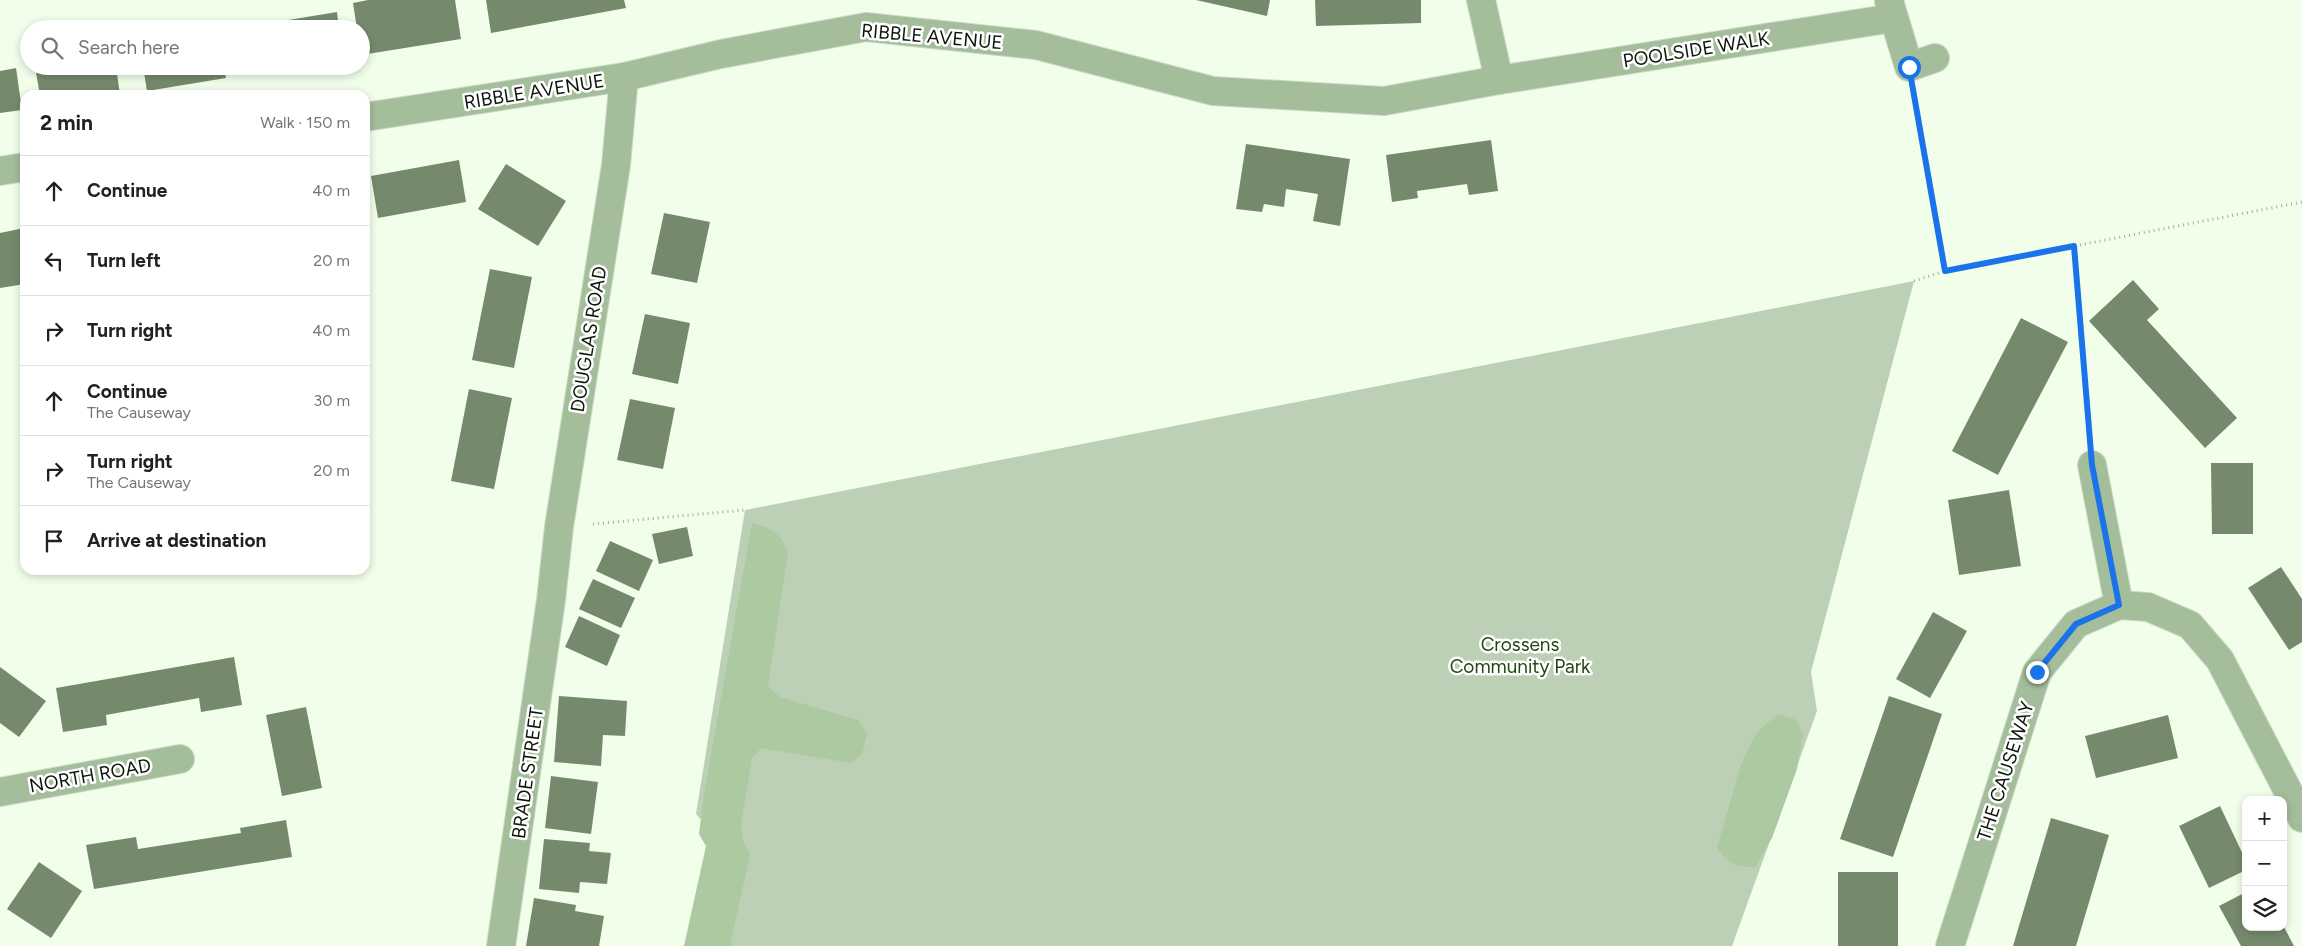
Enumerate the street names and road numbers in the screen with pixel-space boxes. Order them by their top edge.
street label: RIBBLE AVENUE [860,19,1004,54]
street label: POOLSIDE WALK [1621,26,1771,72]
street label: RIBBLE AVENUE [462,69,606,114]
street label: DOUGLAS ROAD [566,264,611,414]
street label: THE CAUSEWAY [1972,698,2039,844]
street label: BRADE STREET [507,705,548,840]
street label: NORTH ROAD [27,753,153,798]

